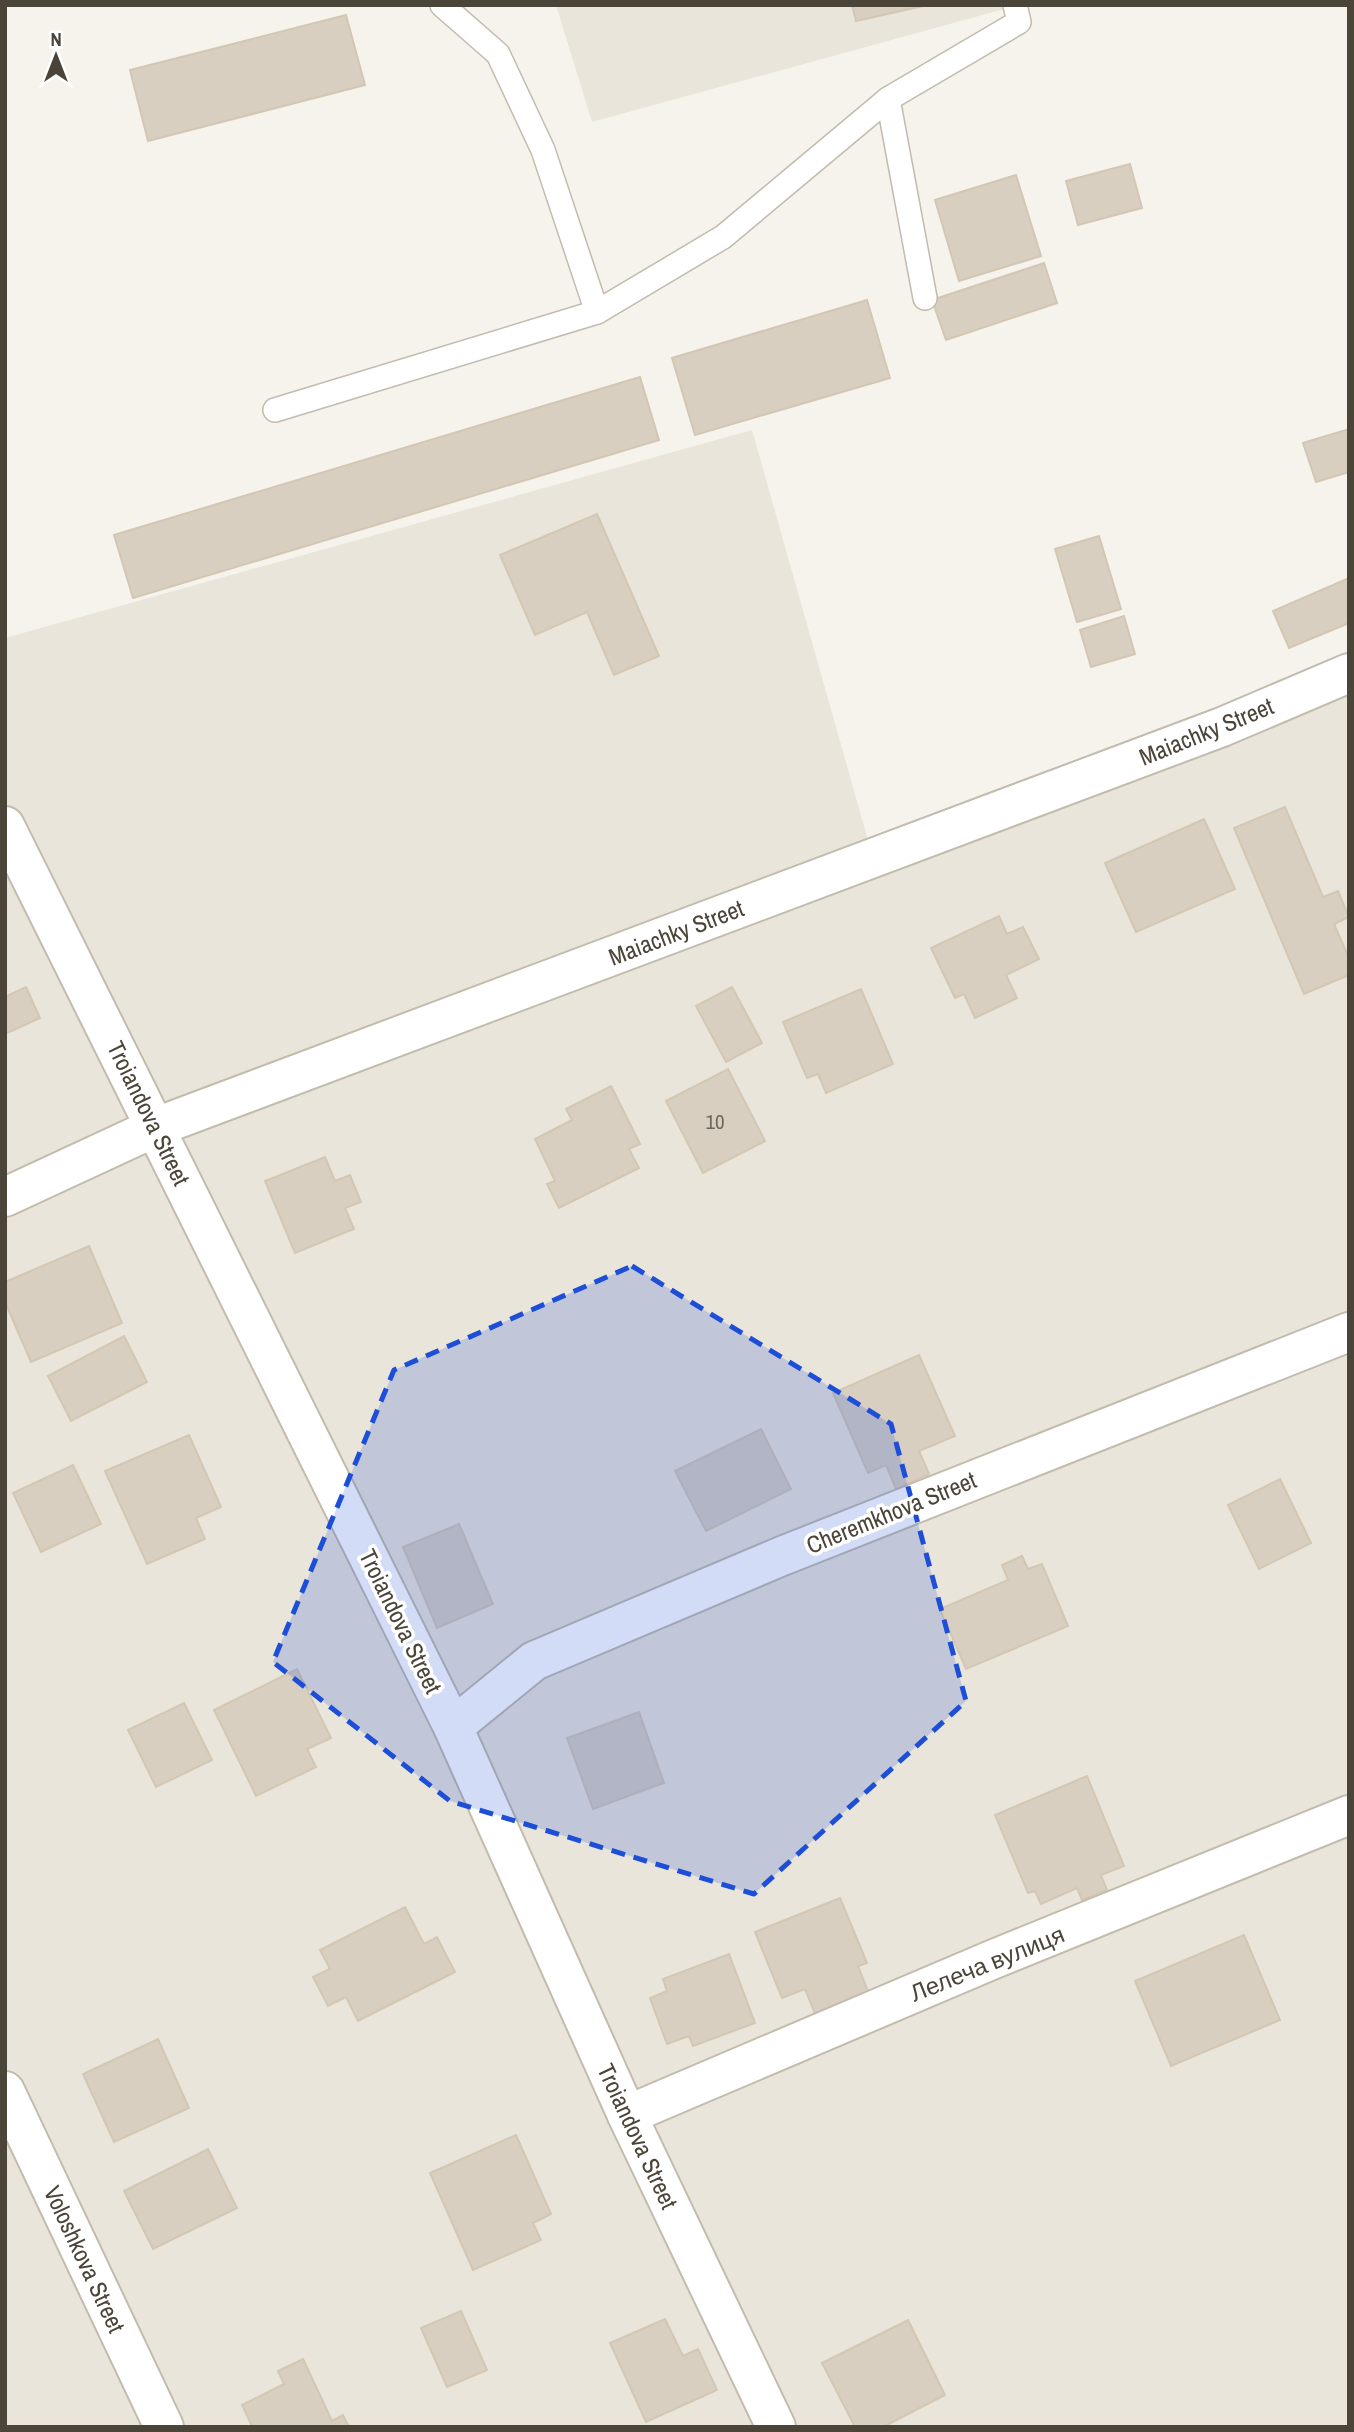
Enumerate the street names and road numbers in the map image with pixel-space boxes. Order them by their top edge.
street label: Maiachky Street [1134,689,1278,772]
street label: Maiachky Street [604,891,749,972]
street label: Troiandova Street [100,1036,198,1191]
street label: Cheremkhova Street [801,1463,981,1561]
street label: Troiandova Street [352,1544,450,1699]
street label: Лелеча вулиця [905,1917,1069,2009]
street label: Troiandova Street [590,2058,686,2214]
street label: Voloshkova Street [37,2180,133,2338]

